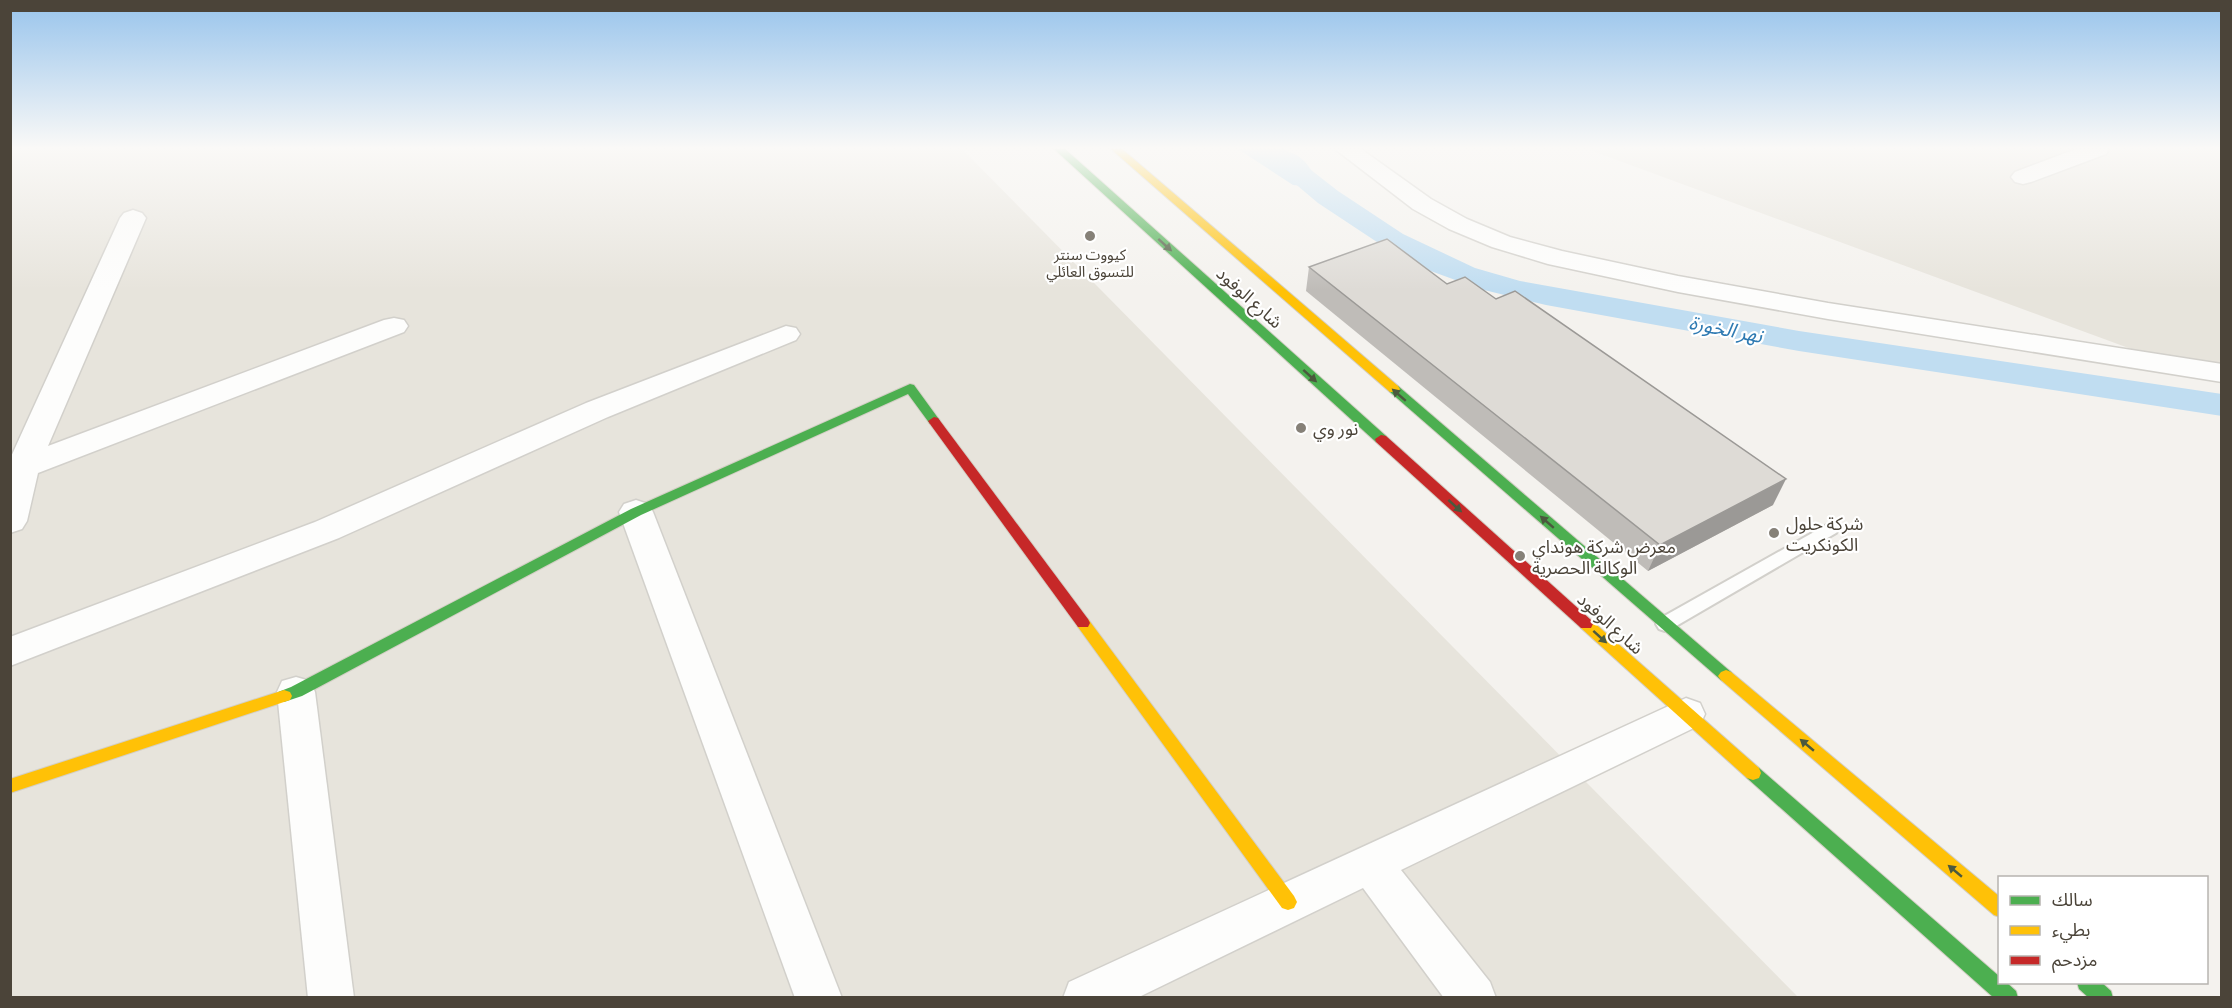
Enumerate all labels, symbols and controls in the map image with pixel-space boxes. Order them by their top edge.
marker: كيووت سنتر للتسوق العائلي [1083,229,1097,243]
one-way arrow [1157,238,1172,251]
place label: كيووت سنتر للتسوق العائلي [1046,245,1134,283]
street label: شارع الوفود [1210,262,1288,335]
water label: نهر الخورة [1687,309,1766,348]
one-way arrow [1302,369,1317,383]
one-way arrow [1392,389,1407,402]
place label: نور وي [1313,417,1358,442]
marker: نور وي [1294,421,1308,435]
one-way arrow [1447,499,1462,513]
place label: شركة حلول الكونكريت [1786,512,1863,556]
one-way arrow [1540,516,1555,529]
marker: شركة حلول الكونكريت [1767,526,1781,540]
place label: معرض شركة هونداي الوكالة الحصرية [1532,535,1676,579]
marker: معرض شركة هونداي الوكالة الحصرية [1513,549,1527,563]
street label: شارع الوفود [1571,588,1649,661]
one-way arrow [1592,630,1607,644]
one-way arrow [1799,738,1815,751]
one-way arrow [1948,865,1963,878]
legend [1998,876,2208,984]
text: سالك [2052,888,2093,910]
text: بطيء [2052,918,2090,943]
text: مزدحم [2052,948,2097,973]

